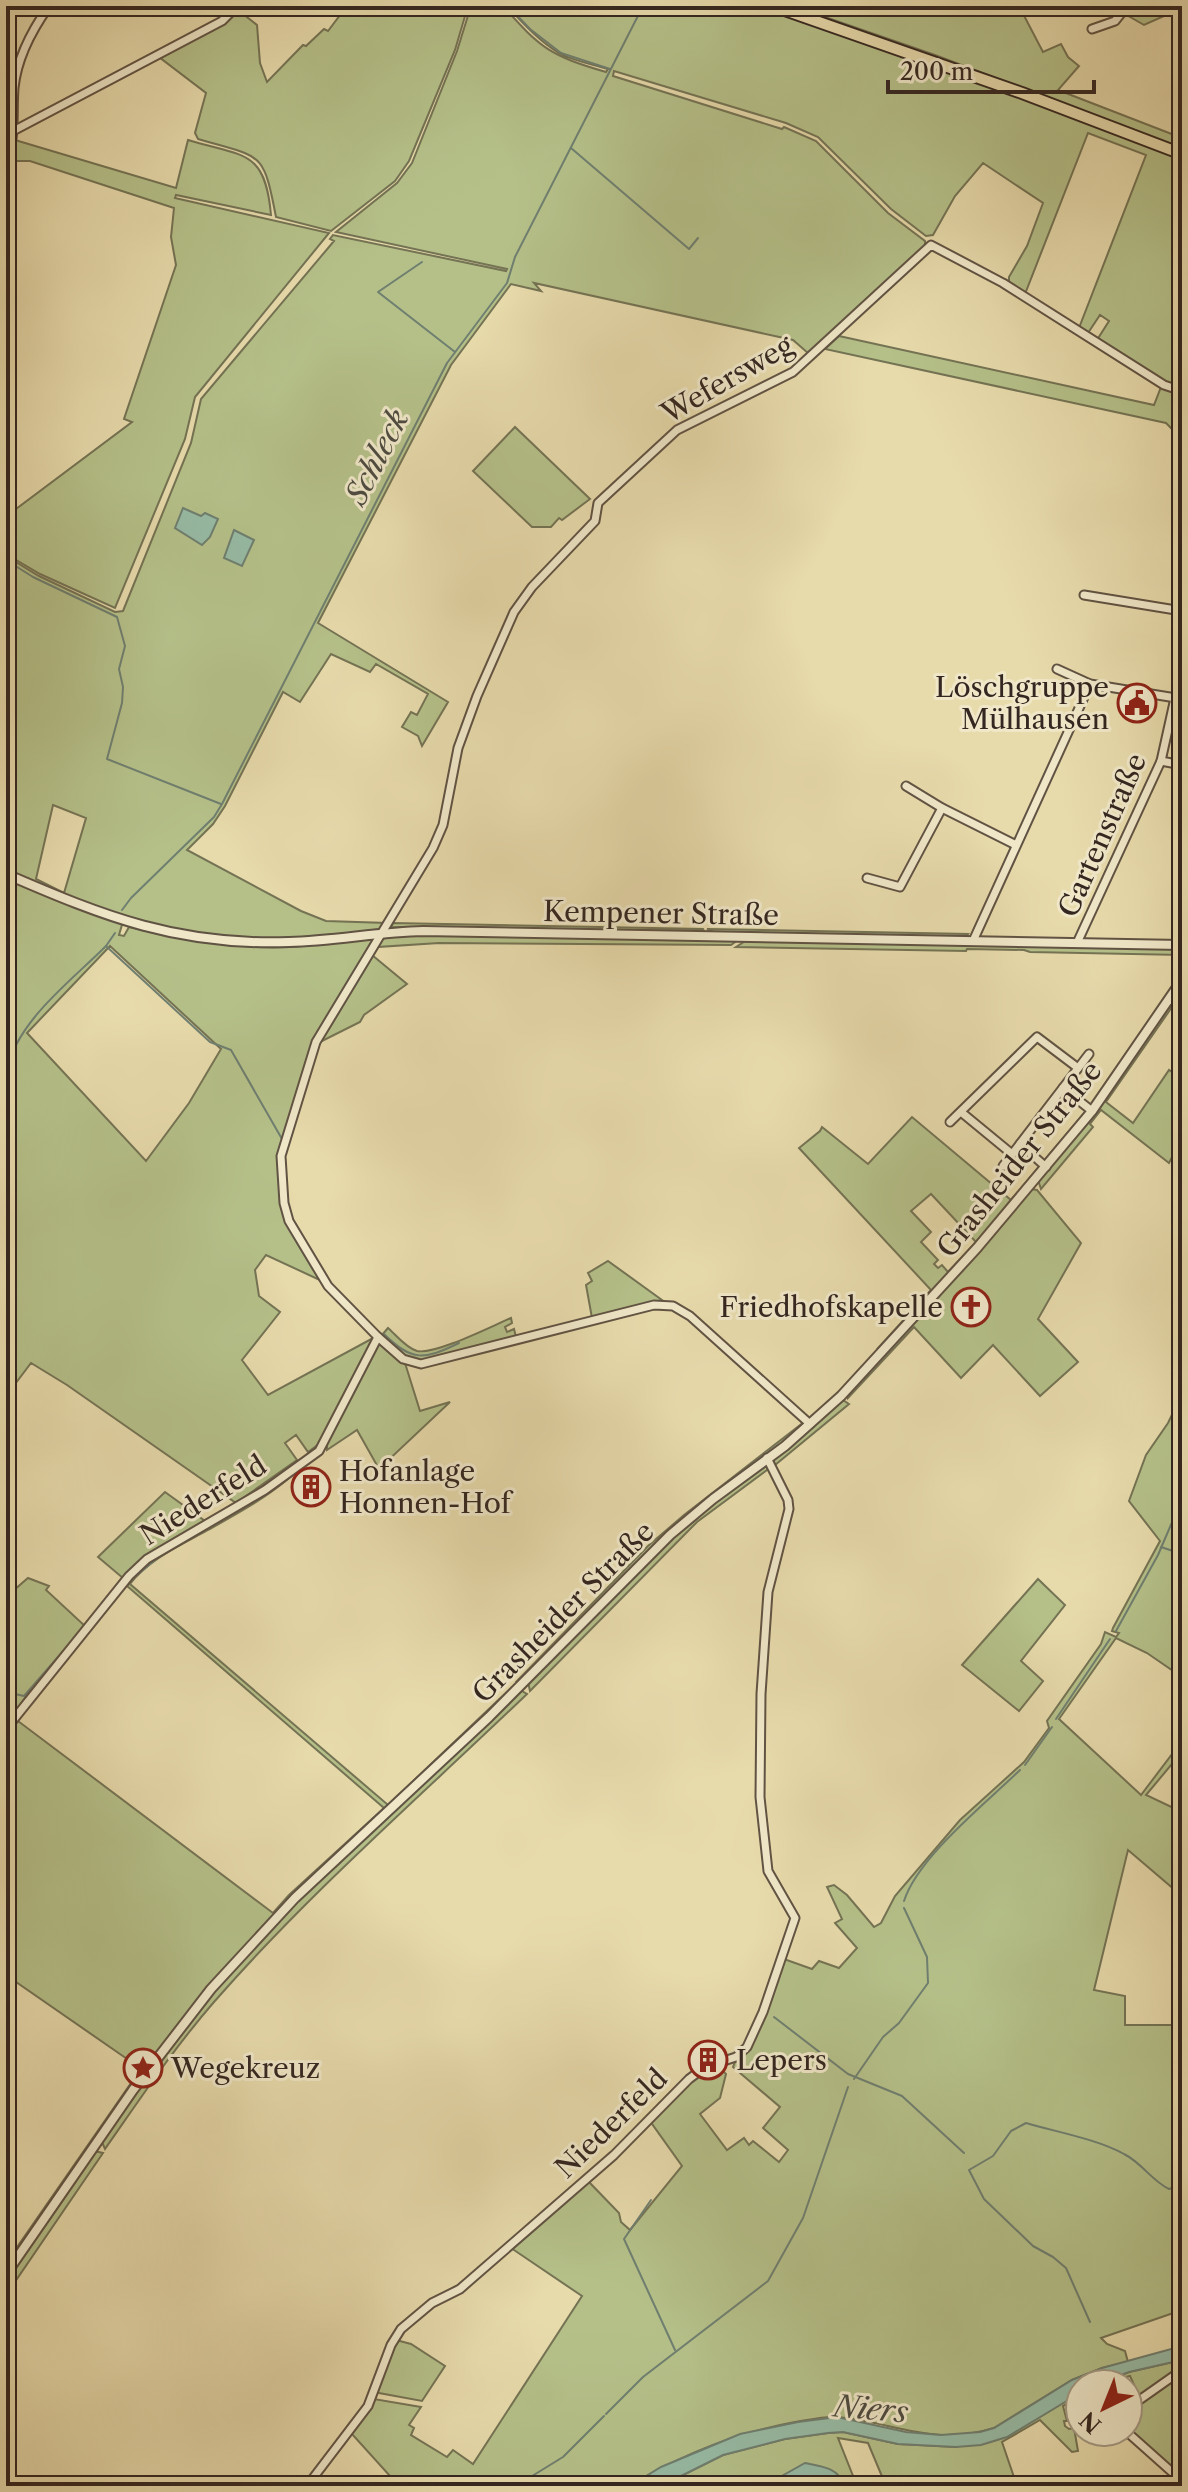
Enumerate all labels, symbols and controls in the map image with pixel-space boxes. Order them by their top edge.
scale bar [888,44,1094,94]
text: 200 m [900,57,973,86]
street label: Wefersweg [654,328,799,431]
water label: Schleck [337,403,417,512]
place label: Löschgruppe Mülhausen [935,670,1109,736]
public building icon: Löschgruppe Mülhausen [1116,682,1158,724]
street label: Gartenstraße [1051,748,1153,922]
street label: Kempener Straße [543,894,779,932]
street label: Grasheider Straße [929,1054,1109,1264]
church icon: Friedhofskapelle [950,1286,992,1328]
place label: Friedhofskapelle [719,1290,943,1324]
street label: Niederfeld [134,1448,272,1552]
place label: Hofanlage Honnen-Hof [339,1454,514,1520]
building icon: Hofanlage Honnen-Hof [290,1466,332,1508]
street label: Grasheider Straße [465,1514,661,1710]
building icon: Lepers [687,2039,729,2081]
place label: Lepers [736,2043,827,2077]
place icon: Wegekreuz [122,2047,164,2089]
place label: Wegekreuz [170,2051,320,2085]
street label: Niederfeld [548,2061,674,2185]
north arrow [1064,2368,1144,2448]
water label: Niers [830,2387,910,2431]
text: N [1075,2406,1107,2439]

